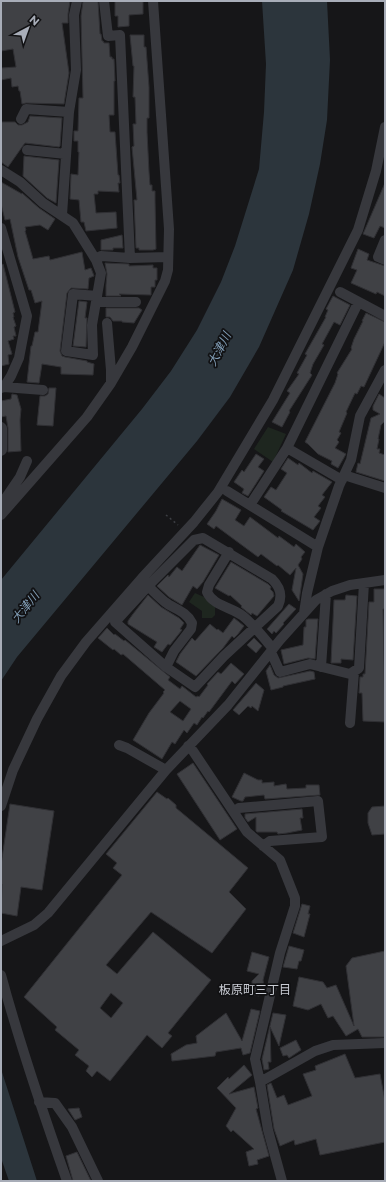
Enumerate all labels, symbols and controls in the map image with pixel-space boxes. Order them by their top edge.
north arrow [8,8,48,48]
text: N [27,12,43,29]
water label: 大津川 [204,328,235,368]
water label: 大津川 [8,587,43,626]
district label: 板原町三丁目 [219,982,291,997]

